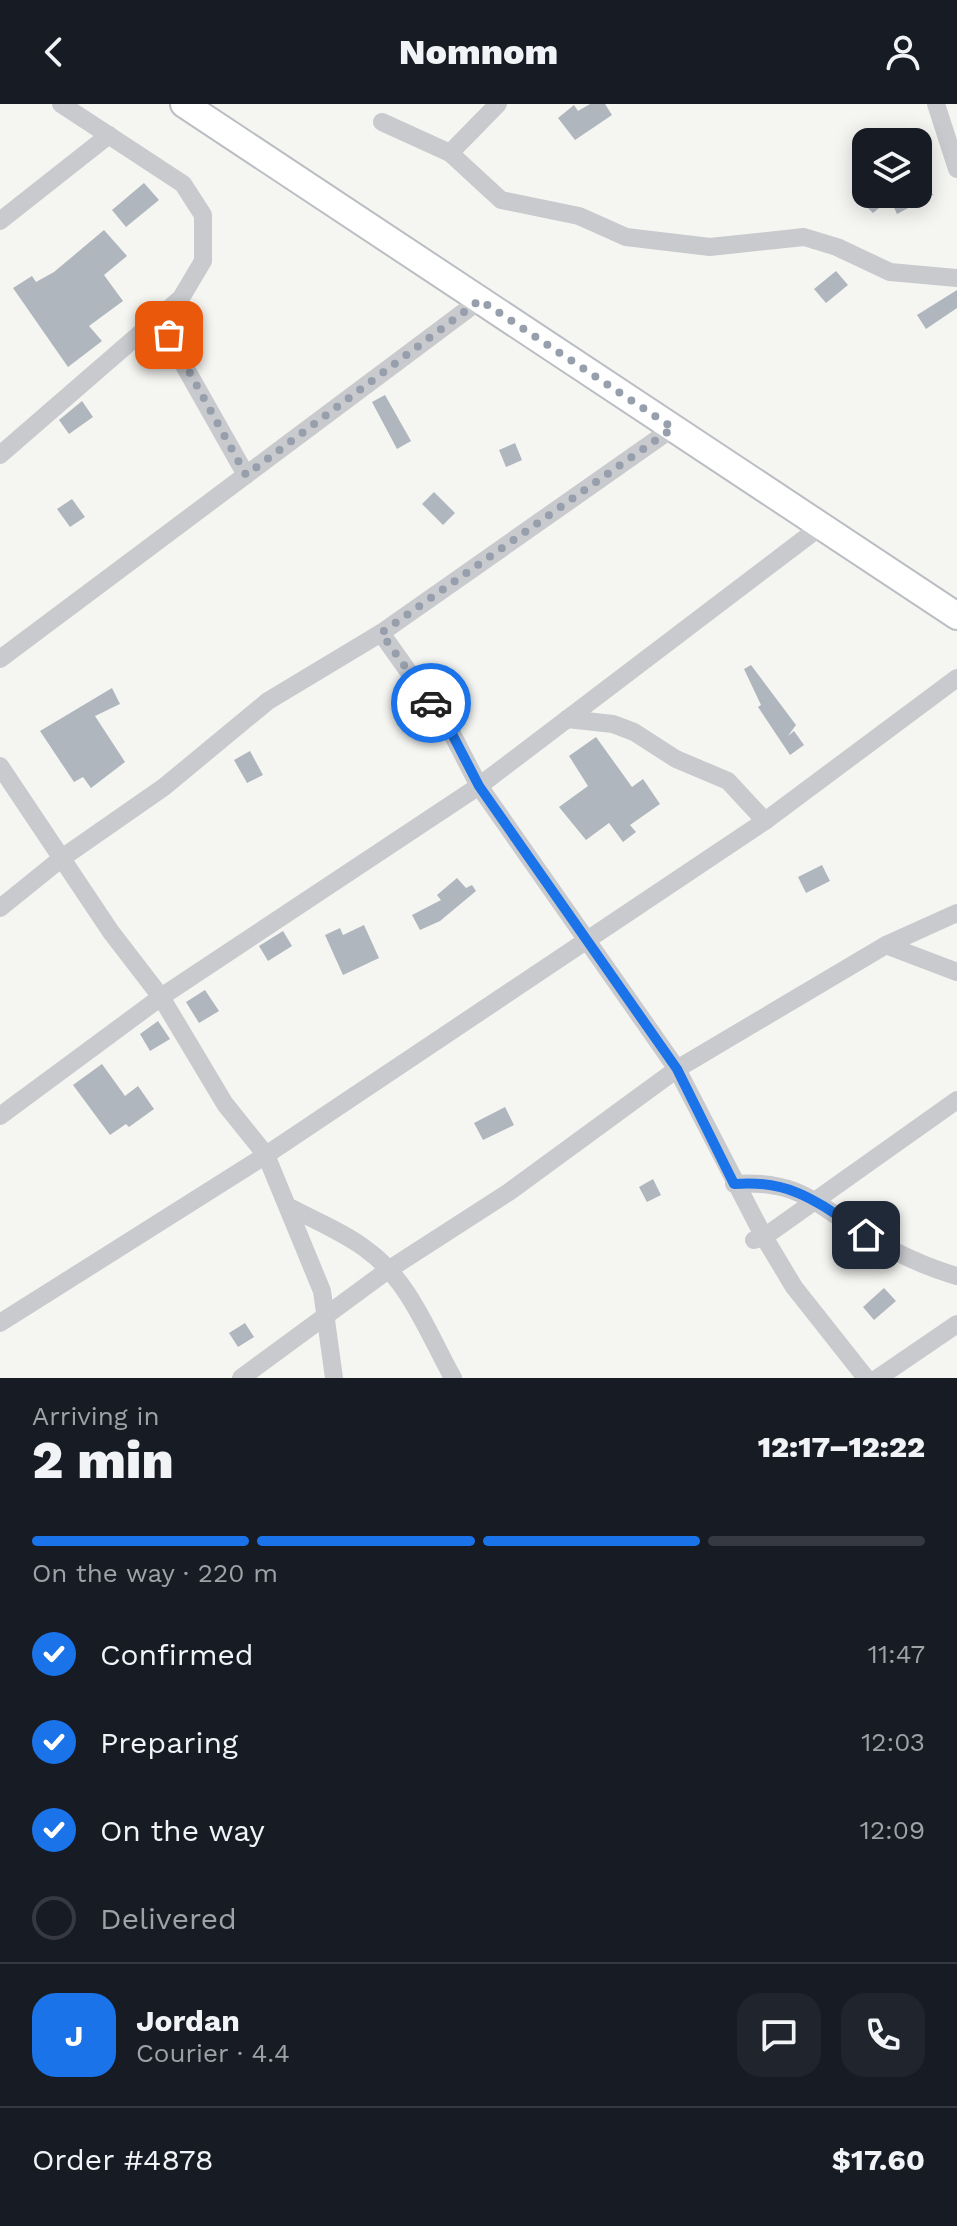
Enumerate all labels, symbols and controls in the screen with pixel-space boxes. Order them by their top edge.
icon: back [32,30,76,74]
icon: person [881,30,925,74]
text: Nomnom [399,31,558,73]
map controls [852,128,932,208]
button: layers [852,128,932,208]
pin [135,301,203,369]
icon: bag [147,313,191,357]
courier [391,663,471,743]
icon: car [409,681,453,725]
pin [832,1201,900,1269]
icon: home [844,1213,888,1257]
text: Arriving in [32,1401,160,1431]
text: 12:17–12:22 [758,1429,925,1464]
text: 2 min [32,1430,174,1491]
text: On the way · 220 m [32,1558,278,1588]
icon: check [32,1632,76,1676]
text: Confirmed [100,1637,254,1672]
text: 11:47 [868,1639,925,1669]
icon: check [32,1720,76,1764]
text: Preparing [100,1725,238,1760]
text: 12:03 [861,1727,925,1757]
icon: check [32,1808,76,1852]
text: On the way [100,1813,265,1848]
text: 12:09 [860,1815,925,1845]
text: Delivered [100,1901,237,1936]
button: chat [737,1993,821,2077]
button: phone [841,1993,925,2077]
text: Jordan [136,2003,240,2038]
text: J [65,2018,83,2053]
text: Courier · 4.4 [136,2038,290,2068]
text: Order #4878 [32,2142,213,2177]
text: $17.60 [832,2142,925,2177]

